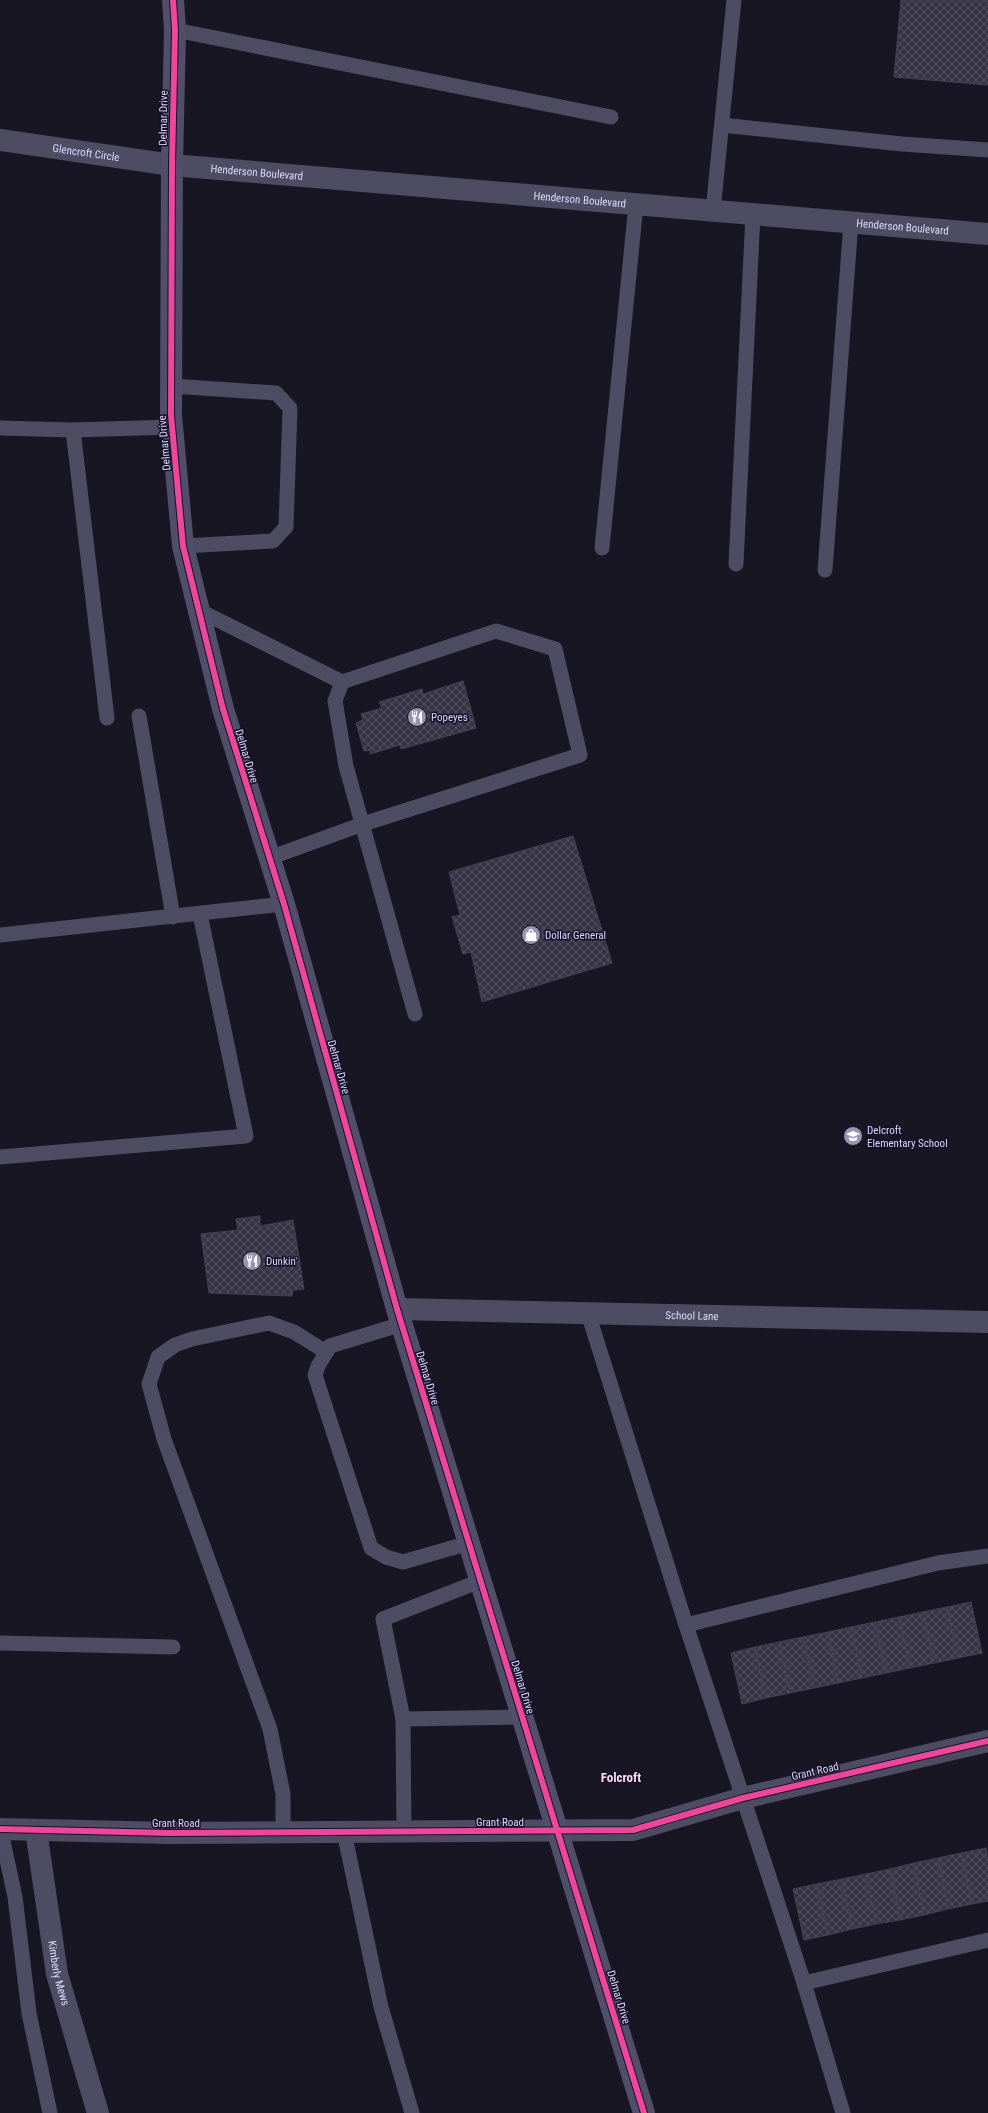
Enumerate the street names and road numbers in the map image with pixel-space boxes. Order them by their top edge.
street label: Delmar Drive [157,90,170,146]
street label: Glencroft Circle [52,142,120,164]
street label: Henderson Boulevard [210,162,304,183]
street label: Henderson Boulevard [533,190,626,210]
street label: Henderson Boulevard [856,217,949,238]
street label: Delmar Drive [156,415,173,471]
street label: Delmar Drive [232,728,261,785]
street label: Delmar Drive [325,1039,352,1096]
street label: School Lane [665,1309,719,1323]
street label: Delmar Drive [413,1350,442,1407]
street label: Delmar Drive [508,1659,537,1716]
street label: Grant Road [790,1760,840,1783]
street label: Grant Road [476,1816,524,1829]
street label: Grant Road [152,1817,200,1830]
street label: Kimberly Mews [45,1940,72,2007]
street label: Delmar Drive [604,1969,633,2026]

